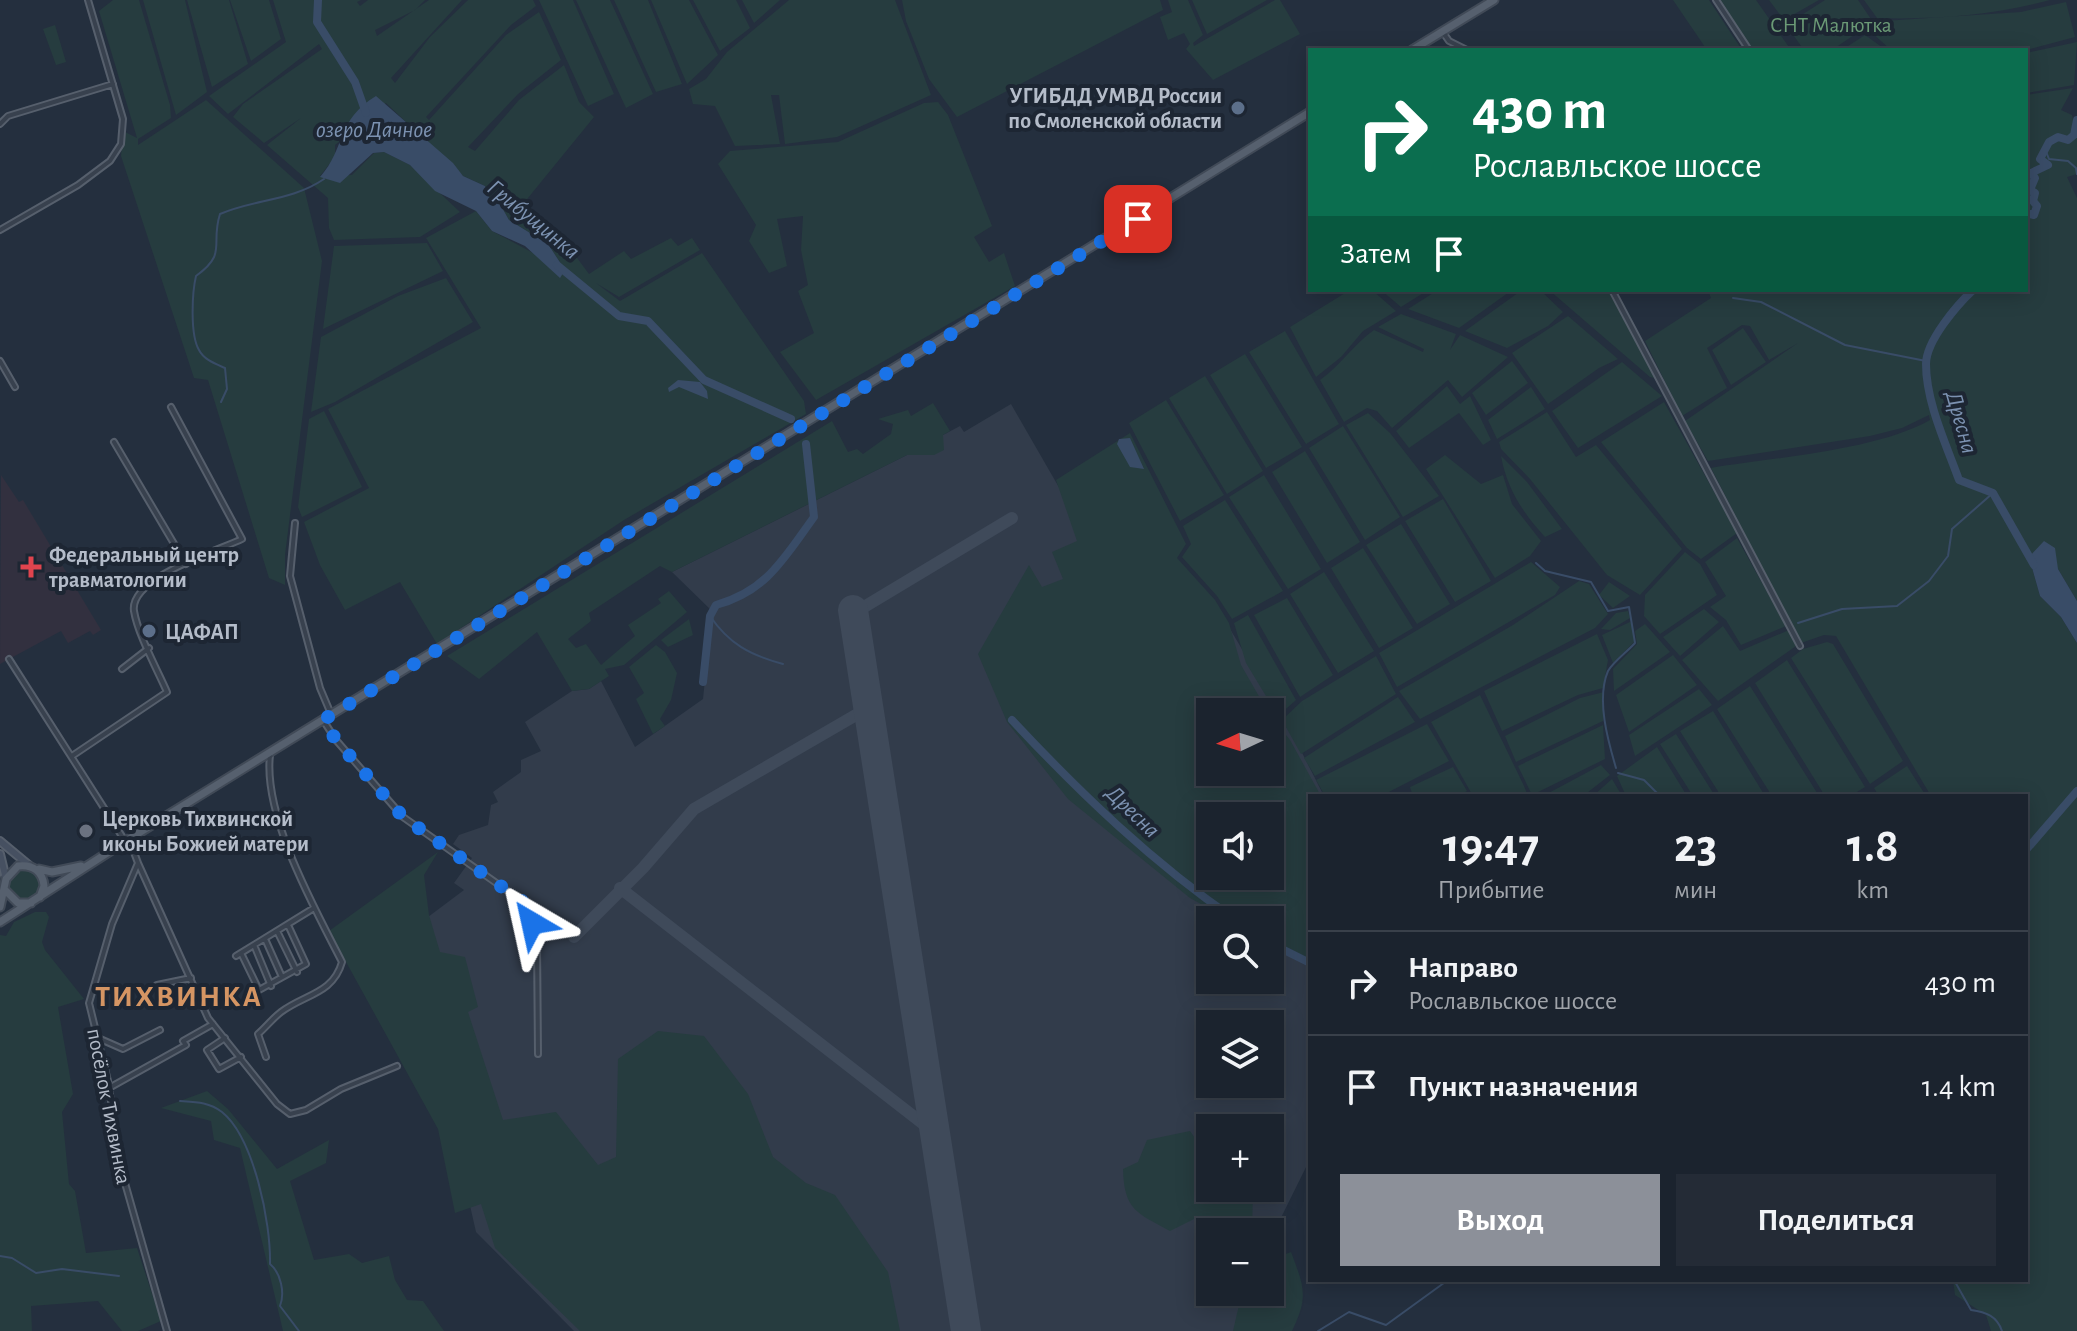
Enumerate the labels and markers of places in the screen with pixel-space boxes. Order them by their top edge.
place label: УГИБДД УМВД России по Смоленской области [1008,85,1222,132]
marker: УГИБДД УМВД России по Смоленской области [1229,99,1247,117]
pin [1104,185,1172,253]
place label: Федеральный центр травматологии [48,544,239,591]
marker: Федеральный центр травматологии [20,556,42,578]
place label: ЦАФАП [165,621,239,643]
marker: ЦАФАП [140,622,158,640]
place label: Церковь Тихвинской иконы Божией матери [102,808,309,855]
marker: Церковь Тихвинской иконы Божией матери [77,822,95,840]

